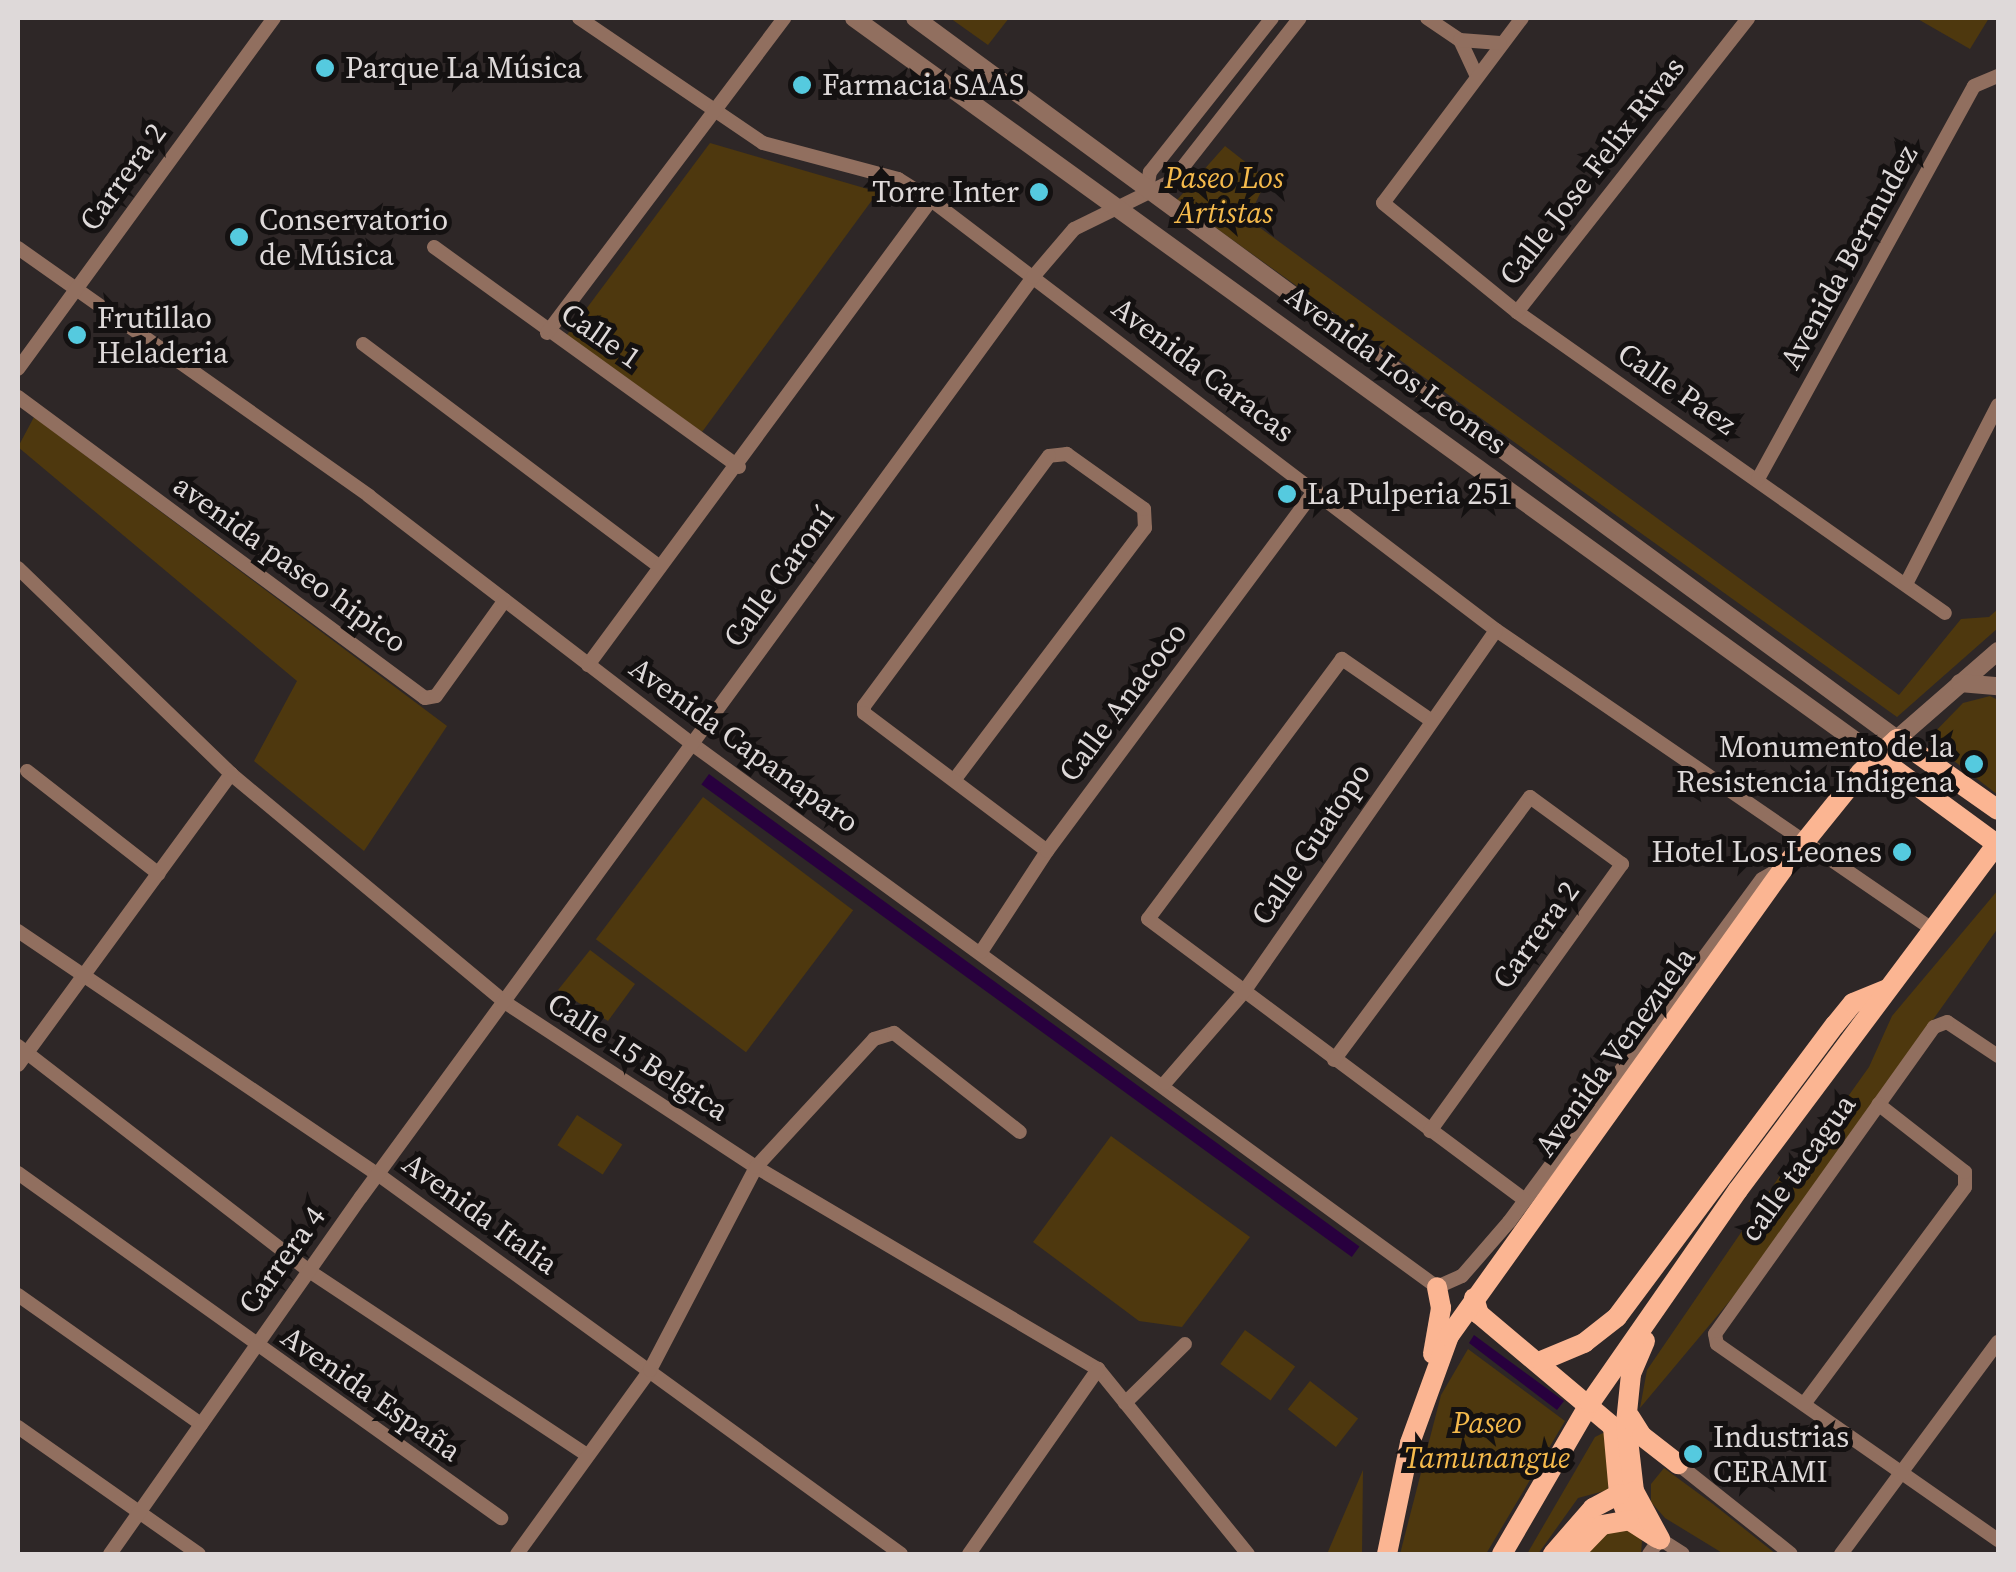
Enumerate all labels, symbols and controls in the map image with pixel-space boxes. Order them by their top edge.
place label: Parque La Música [345,50,582,86]
street label: Calle Jose Felix Rivas [1492,50,1692,292]
marker: Parque La Música [314,57,336,79]
place label: Farmacia SAAS [822,67,1024,103]
marker: Farmacia SAAS [791,74,813,96]
street label: Carrera 2 [72,116,174,238]
street label: Avenida Bermudez [1772,139,1926,375]
park label: Paseo Los Artistas [1165,160,1283,230]
place label: Torre Inter [872,174,1019,210]
marker: Torre Inter [1028,181,1050,203]
place label: Conservatorio de Música [259,202,448,272]
marker: Conservatorio de Música [228,226,250,248]
street label: Avenida Los Leones [1278,278,1514,462]
street label: Avenida Caracas [1105,290,1301,450]
street label: Calle 1 [554,296,648,376]
place label: Frutillao Heladeria [97,300,228,370]
marker: Frutillao Heladeria [66,324,88,346]
street label: Calle Paez [1611,335,1743,443]
street label: avenida paseo hipico [166,467,414,661]
place label: La Pulperia 251 [1307,476,1512,512]
marker: La Pulperia 251 [1276,483,1298,505]
street label: Calle Caroní [716,500,842,654]
street label: Calle Anacoco [1051,615,1195,789]
street label: Avenida Capanaparo [622,650,866,840]
place label: Monumento de la Resistencia Indigena [1676,729,1954,800]
marker: Monumento de la Resistencia Indigena [1963,753,1985,775]
street label: Calle Guatopo [1244,756,1378,932]
place label: Hotel Los Leones [1652,834,1882,870]
marker: Hotel Los Leones [1891,841,1913,863]
street label: Carrera 2 [1485,874,1587,996]
street label: Avenida Venezuela [1527,940,1703,1164]
street label: Calle 15 Belgica [541,985,735,1129]
street label: calle tacagua [1733,1087,1863,1249]
street label: Avenida Italia [395,1146,565,1282]
street label: Carrera 4 [231,1199,333,1321]
street label: Avenida España [274,1319,468,1469]
park label: Paseo Tamunangue [1404,1405,1570,1476]
place label: Industrias CERAMI [1713,1419,1849,1490]
marker: Industrias CERAMI [1682,1443,1704,1465]

